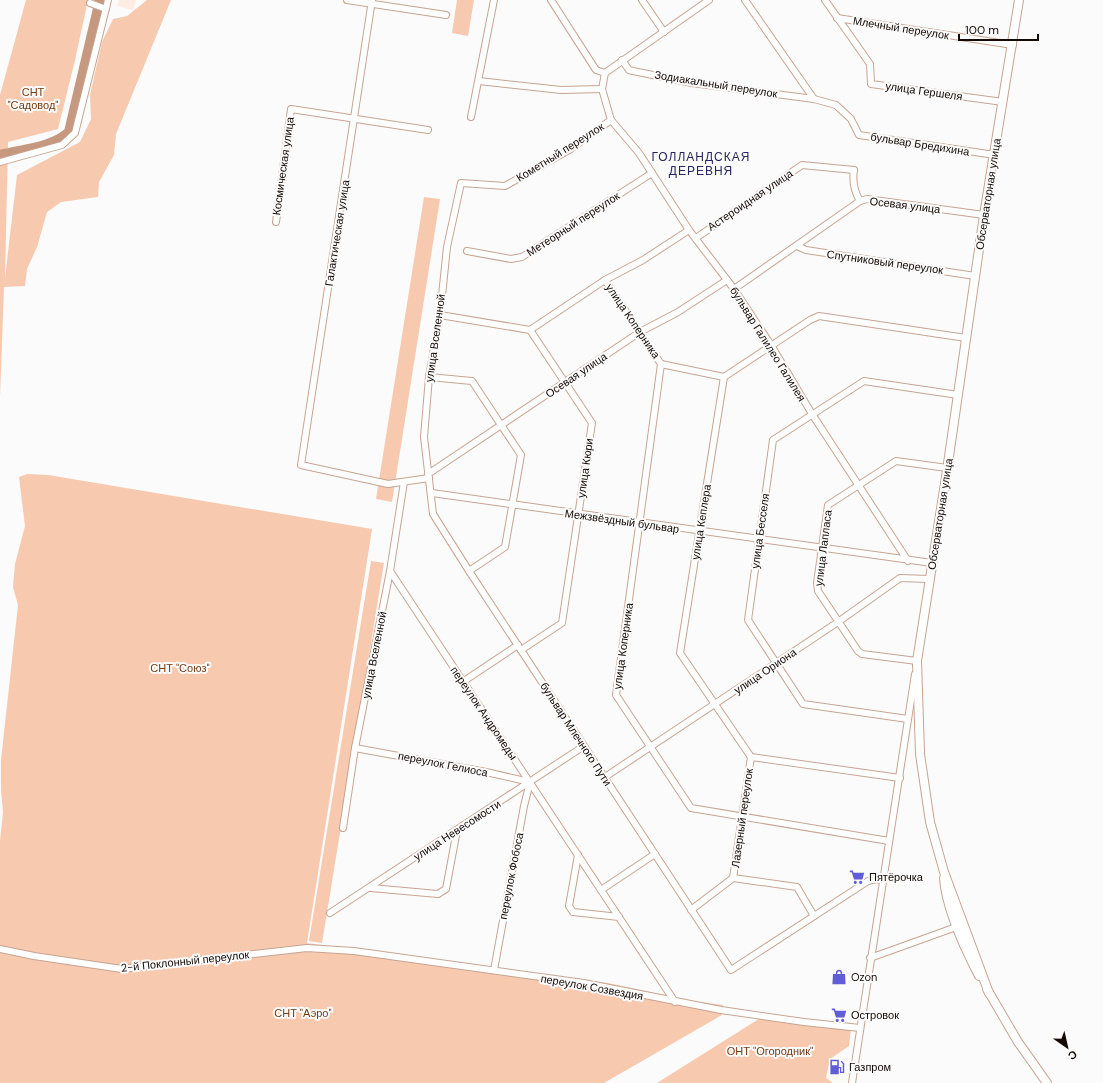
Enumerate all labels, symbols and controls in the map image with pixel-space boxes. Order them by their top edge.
street label: Млечный переулок [852,13,950,43]
scale bar [959,16,1038,42]
text: 100 m [965,22,999,38]
street label: Зодиакальный переулок [653,67,779,101]
street label: улица Гершеля [885,79,963,103]
park label: СНТ "Садовод" [7,85,59,112]
street label: Космическая улица [269,115,297,216]
street label: Кометный переулок [514,119,607,185]
street label: бульвар Бредихина [870,129,971,159]
street label: Обсерваторная улица [972,136,1004,251]
district label: ГОЛЛАНДСКАЯ ДЕРЕВНЯ [652,149,750,179]
street label: Астероидная улица [705,166,796,234]
street label: Галактическая улица [322,178,352,287]
street label: Метеорный переулок [524,189,622,259]
street label: Осевая улица [869,194,942,216]
street label: Спутниковый переулок [826,247,944,277]
street label: улица Коперника [603,281,664,362]
street label: бульвар Галилео Галилея [727,284,809,404]
street label: улица Вселенной [422,293,448,383]
street label: Осевая улица [543,349,610,401]
street label: улица Кюри [574,437,596,499]
street label: Обсерваторная улица [924,456,956,571]
street label: улица Кеплера [688,482,714,561]
street label: улица Бесселя [748,493,772,569]
street label: Межзвёздный бульвар [564,506,680,536]
street label: улица Лапласа [811,508,835,587]
street label: улица Коперника [610,601,636,690]
street label: улица Вселенной [359,610,389,700]
street label: улица Ориона [731,644,800,697]
park label: СНТ "Союз" [150,661,210,675]
street label: переулок Андромеды [448,664,521,762]
street label: бульвар Млечного Пути [537,679,615,789]
street label: переулок Гелиоса [397,748,490,780]
street label: Лазерный переулок [728,767,756,869]
street label: улица Невесомости [411,797,503,863]
street label: переулок Фобоса [496,830,526,921]
supermarket icon: Пятёрочка [848,868,866,886]
place label: Пятёрочка [869,870,924,884]
street label: 2-й Поклонный переулок [120,947,250,975]
shop icon: Ozon [830,968,848,986]
place label: Ozon [851,970,877,984]
street label: переулок Созвездия [540,971,644,1003]
park label: СНТ "Аэро" [274,1006,332,1020]
supermarket icon: Островок [830,1006,848,1024]
place label: Островок [851,1008,899,1022]
north arrow [1047,1027,1087,1067]
park label: ОНТ "Огородник" [727,1044,813,1058]
text: С [1065,1047,1080,1063]
fuel station icon: Газпром [828,1058,846,1076]
place label: Газпром [849,1060,891,1074]

